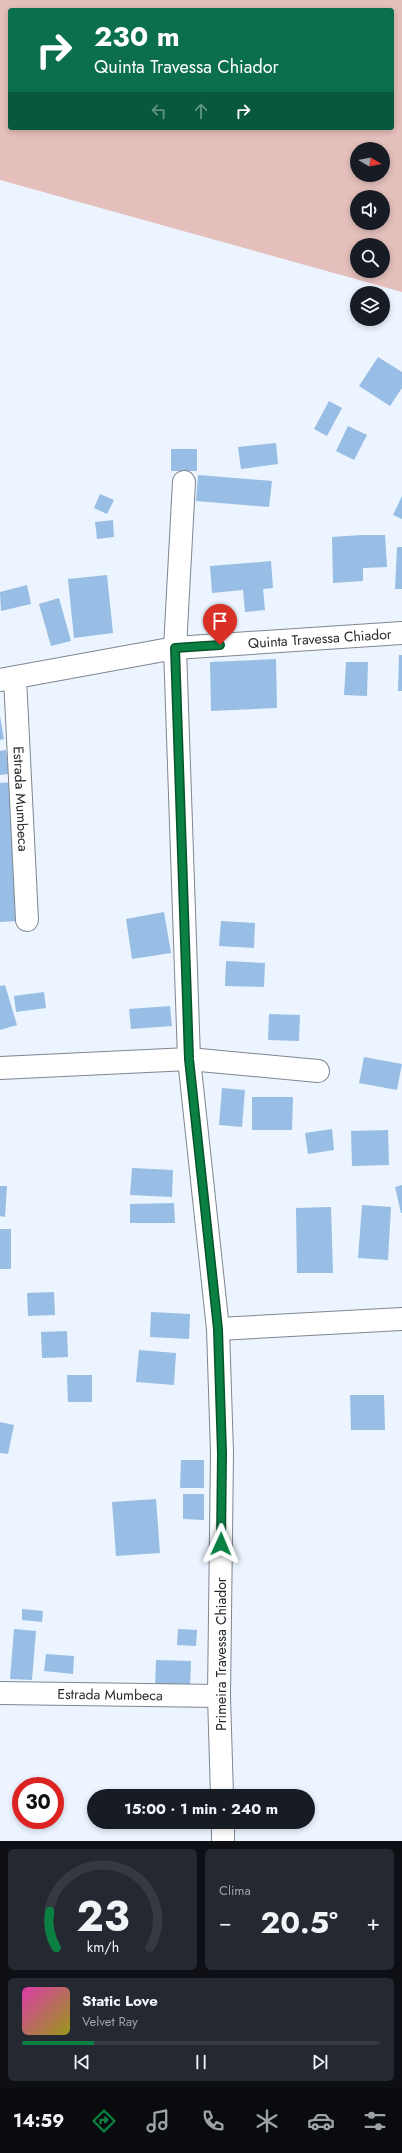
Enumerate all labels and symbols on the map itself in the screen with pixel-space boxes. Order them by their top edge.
north arrow [350,142,390,182]
pin [203,604,237,645]
street label: Quinta Travessa Chiador [247,624,392,653]
street label: Estrada Mumbeca [8,746,34,852]
position arrow [200,1523,242,1565]
street label: Primeira Travessa Chiador [211,1577,231,1731]
street label: Estrada Mumbeca [57,1684,163,1705]
speed limit sign: 30 [12,1777,64,1829]

